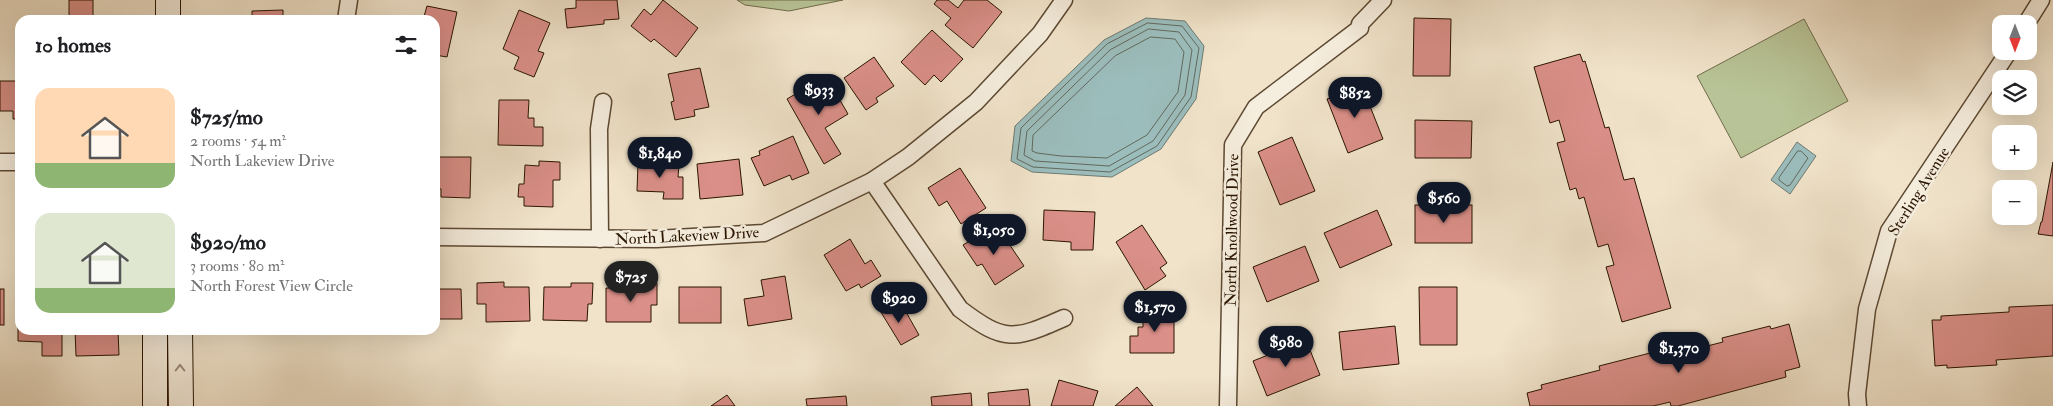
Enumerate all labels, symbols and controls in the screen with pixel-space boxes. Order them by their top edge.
north arrow [1992,15,2038,60]
map controls [1992,15,2037,225]
icon: filters [392,31,420,59]
text: 10 homes [35,32,111,59]
button: layers [1992,70,2037,115]
pin: $933 [789,74,849,116]
pin: $852 [1325,76,1385,119]
text: $933 [804,80,834,100]
text: $852 [1339,83,1371,103]
text: $725/mo [190,104,263,131]
icon: home [75,108,135,168]
button: + [1992,125,2037,170]
text: 2 rooms · 54 m² [190,131,286,151]
pin: $1,840 [619,136,701,179]
text: $1,840 [639,143,681,163]
street label: Sterling Avenue [1884,143,1954,240]
text: North Lakeview Drive [190,151,334,171]
street label: North Knollwood Drive [1221,153,1243,307]
button: − [1992,180,2037,225]
pin: $560 [1414,182,1474,224]
text: $560 [1428,188,1460,208]
pin: $1,050 [953,214,1035,256]
text: $1,050 [973,220,1015,240]
street label: North Lakeview Drive [614,222,760,250]
text: $920/mo [190,229,266,256]
icon: home [75,233,135,293]
text: 3 rooms · 80 m² [190,256,285,276]
pin: $725 [601,260,661,303]
text: $725 [615,267,647,287]
text: North Forest View Circle [190,276,353,296]
pin: $920 [869,282,929,324]
text: $920 [882,288,916,308]
pin: $1,570 [1114,290,1196,333]
text: $1,570 [1135,297,1175,317]
pin: $980 [1256,326,1316,368]
text: $980 [1270,332,1302,352]
pin: $1,370 [1638,332,1720,374]
text: $1,370 [1659,338,1699,358]
one-way arrow [175,364,185,372]

